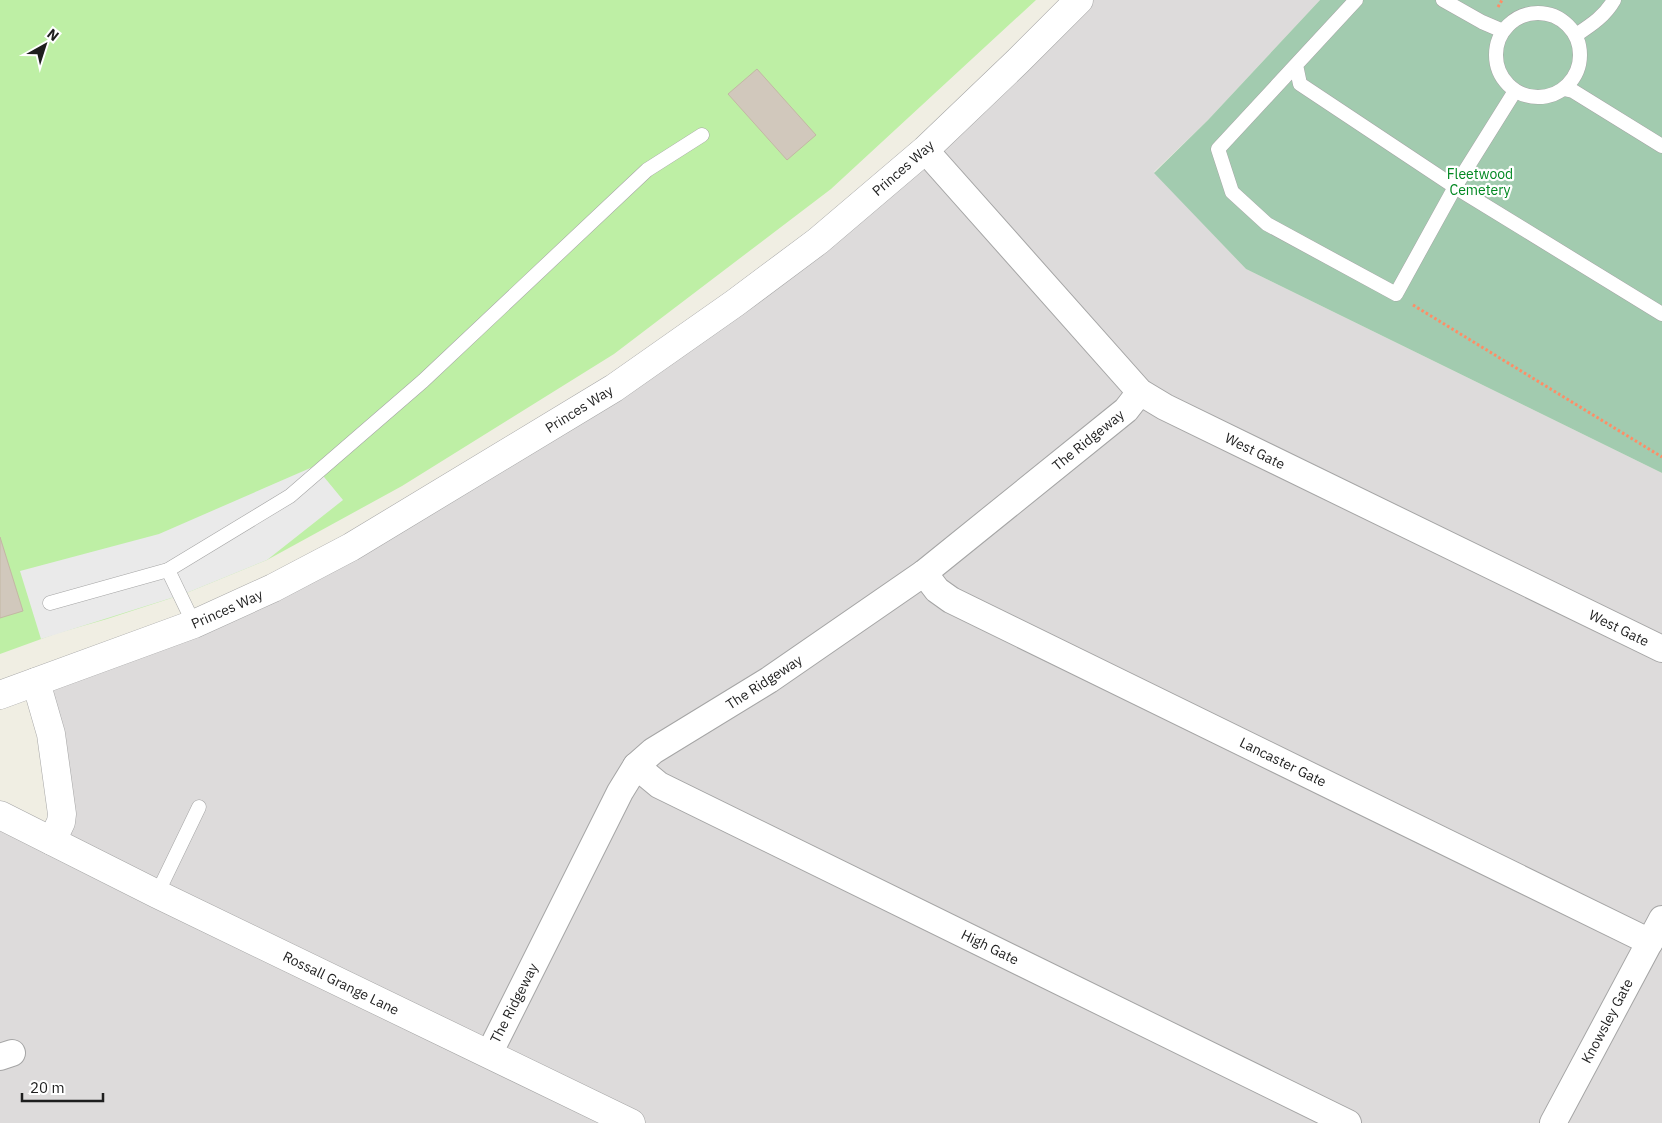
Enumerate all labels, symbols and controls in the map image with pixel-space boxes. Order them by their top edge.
north arrow [20,20,70,70]
text: N [44,25,63,45]
street label: Princes Way [868,136,938,200]
park label: Fleetwood Cemetery [1447,165,1513,199]
street label: Princes Way [542,381,616,437]
street label: The Ridgeway [1048,405,1128,475]
street label: West Gate [1222,429,1288,473]
street label: Princes Way [188,585,266,633]
street label: West Gate [1586,606,1652,650]
street label: The Ridgeway [722,651,806,713]
street label: Lancaster Gate [1237,733,1330,791]
street label: High Gate [958,925,1022,969]
street label: Rossall Grange Lane [280,947,402,1019]
street label: The Ridgeway [486,960,542,1046]
street label: Knowsley Gate [1577,975,1637,1066]
scale bar [22,1070,104,1102]
text: 20 m [30,1078,65,1097]

